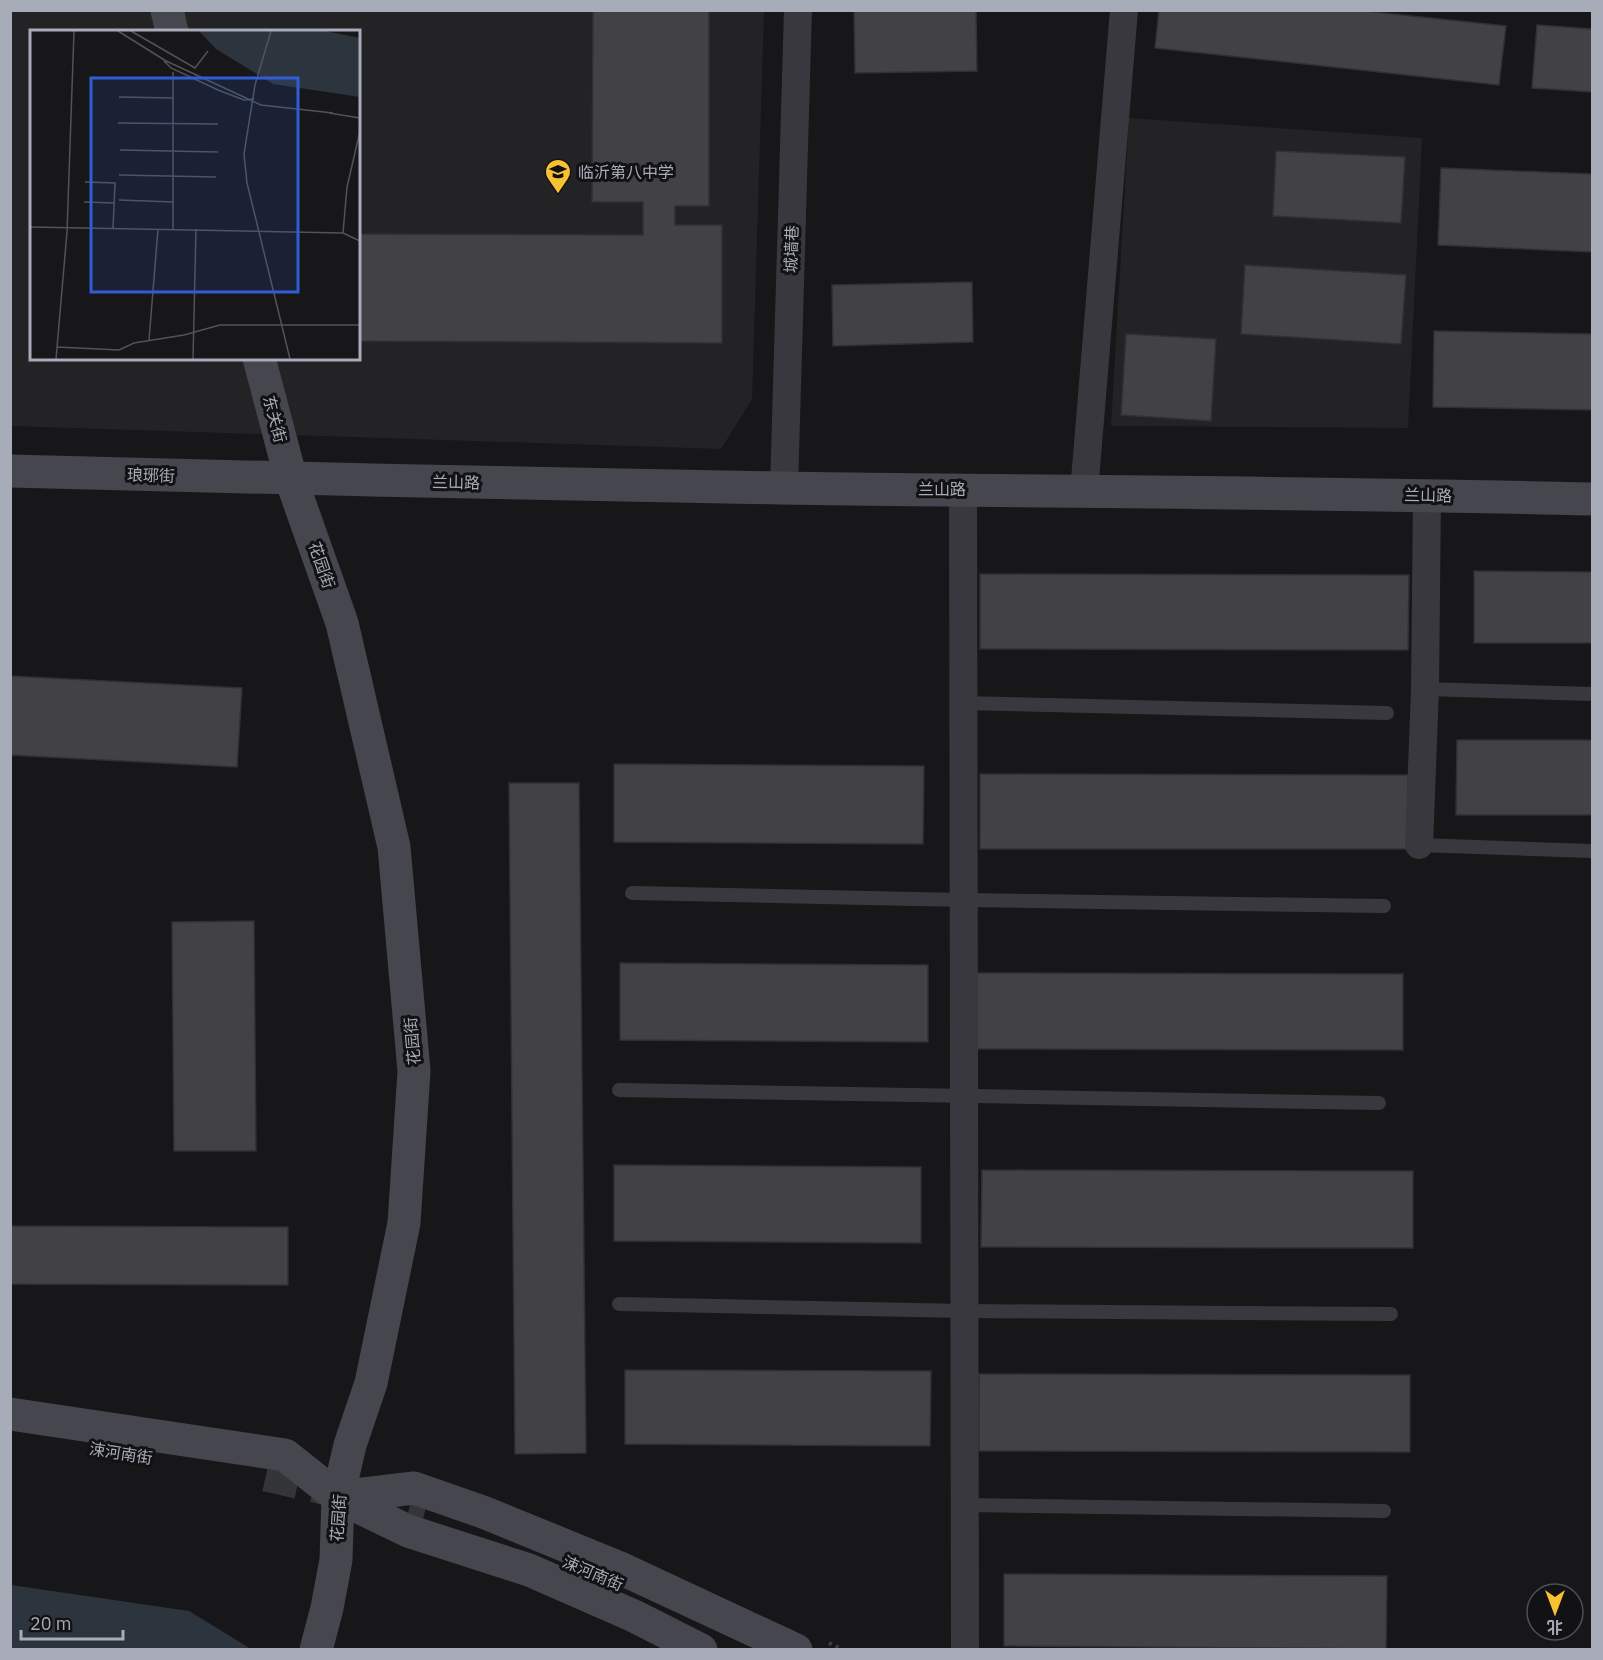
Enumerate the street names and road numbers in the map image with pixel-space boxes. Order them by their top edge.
street label: 城墙巷 [780,225,802,273]
street label: 东关街 [259,393,291,445]
street label: 琅琊街 [127,464,175,486]
street label: 兰山路 [432,472,480,492]
street label: 兰山路 [918,479,966,499]
street label: 兰山路 [1404,485,1452,505]
street label: 花园街 [305,539,339,591]
street label: 花园街 [400,1016,424,1066]
street label: 涑河南街 [88,1438,154,1468]
street label: 花园街 [326,1493,350,1543]
street label: 涑河南街 [560,1551,626,1595]

